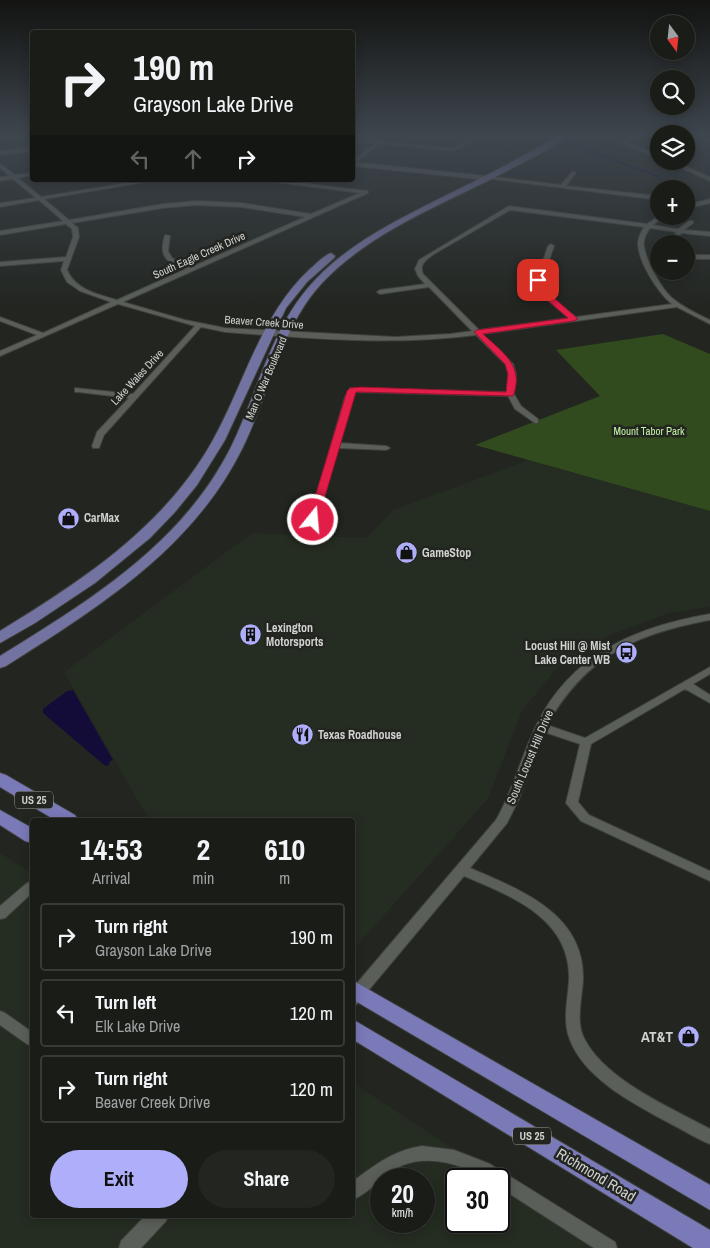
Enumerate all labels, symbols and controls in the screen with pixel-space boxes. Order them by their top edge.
north arrow [650,15,695,60]
map controls [650,15,695,280]
text: 190 m [133,44,214,91]
icon: right [50,50,115,115]
button: search [650,70,695,115]
text: Grayson Lake Drive [133,89,293,119]
button: layers [650,125,695,170]
icon: left [126,145,154,173]
icon: ahead [179,145,207,173]
icon: right [232,145,260,173]
button: + [650,180,695,225]
street label: South Eagle Creek Drive [151,228,247,282]
button: − [650,235,695,280]
pin [517,259,559,301]
icon: arrive [524,266,552,294]
street label: Beaver Creek Drive [224,312,304,332]
street label: Man O War Boulevard [242,334,290,422]
street label: Lake Wales Drive [108,346,166,408]
park label: Mount Tabor Park [613,424,685,438]
position arrow [286,493,338,545]
shop icon: CarMax [56,506,80,530]
place label: CarMax [84,510,120,526]
shop icon: GameStop [394,541,418,565]
place label: GameStop [422,545,471,561]
place label: Lexington Motorsports [266,620,324,650]
building icon: Lexington Motorsports [238,623,262,647]
place label: Locust Hill @ Mist Lake Center WB [525,638,611,668]
bus stop icon: Locust Hill @ Mist Lake Center WB [614,641,638,665]
street label: South Locust Hill Drive [503,708,557,806]
restaurant icon: Texas Roadhouse [290,723,314,747]
place label: Texas Roadhouse [318,727,402,743]
road number: US 25 [15,792,53,808]
text: 14:53 [80,829,143,869]
text: 2 [197,829,210,869]
text: 610 [264,829,305,869]
text: Arrival [92,867,130,889]
text: min [192,867,214,889]
text: m [279,867,290,889]
text: Turn right [95,913,167,939]
icon: right [52,923,80,951]
text: 190 m [290,924,333,950]
text: Grayson Lake Drive [95,939,212,961]
text: Turn left [95,989,156,1015]
icon: left [52,999,80,1027]
text: 120 m [290,1000,333,1026]
text: Elk Lake Drive [95,1015,180,1037]
shop icon: AT&T [677,1025,701,1049]
place label: AT&T [641,1026,673,1047]
text: Turn right [95,1065,167,1091]
icon: right [52,1075,80,1103]
text: 120 m [290,1076,333,1102]
text: Beaver Creek Drive [95,1091,210,1113]
road number: US 25 [513,1128,551,1144]
street label: Richmond Road [553,1143,640,1206]
button: Exit [50,1150,188,1208]
button: Share [198,1150,335,1208]
speed limit sign: 30 [445,1168,510,1233]
text: 20 [391,1177,414,1211]
text: km/h [392,1205,413,1221]

